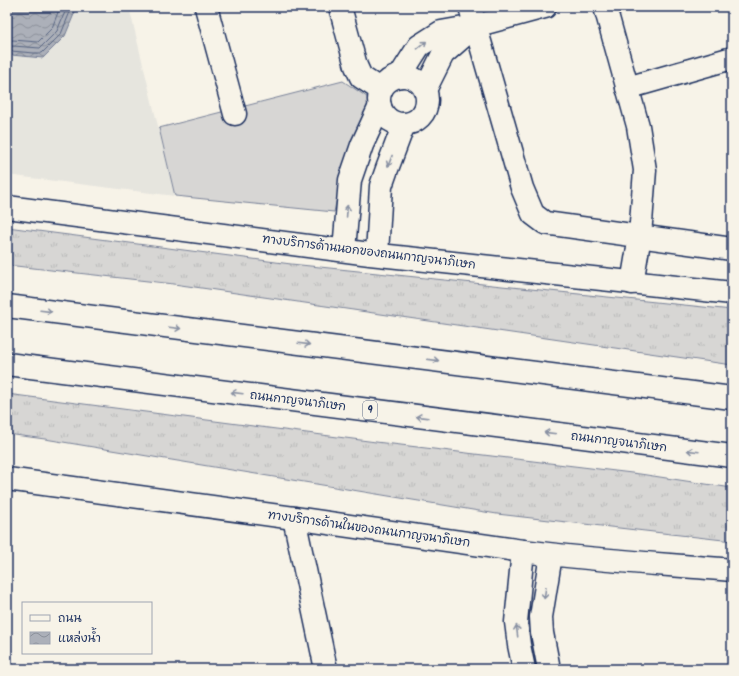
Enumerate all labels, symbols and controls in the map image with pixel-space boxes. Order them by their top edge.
one-way arrow [417,40,428,49]
one-way arrow [385,154,393,166]
one-way arrow [344,205,351,218]
street label: ทางบริการด้านนอกของถนนกาญจนาภิเษก [261,229,477,275]
one-way arrow [39,307,52,315]
one-way arrow [168,324,181,331]
one-way arrow [297,340,310,348]
one-way arrow [426,356,439,364]
street label: ถนนกาญจนาภิเษก [249,386,347,416]
one-way arrow [231,389,244,397]
road number: 9 [363,401,377,419]
one-way arrow [415,413,428,421]
street label: ถนนกาญจนาภิเษก [570,427,668,457]
one-way arrow [544,429,557,437]
one-way arrow [687,447,700,455]
street label: ทางบริการด้านในของถนนกาญจนาภิเษก [266,505,472,553]
one-way arrow [541,586,549,599]
legend [22,602,152,654]
text: ถนน [58,609,82,628]
one-way arrow [513,625,521,638]
text: แหล่งน้ำ [58,627,101,648]

